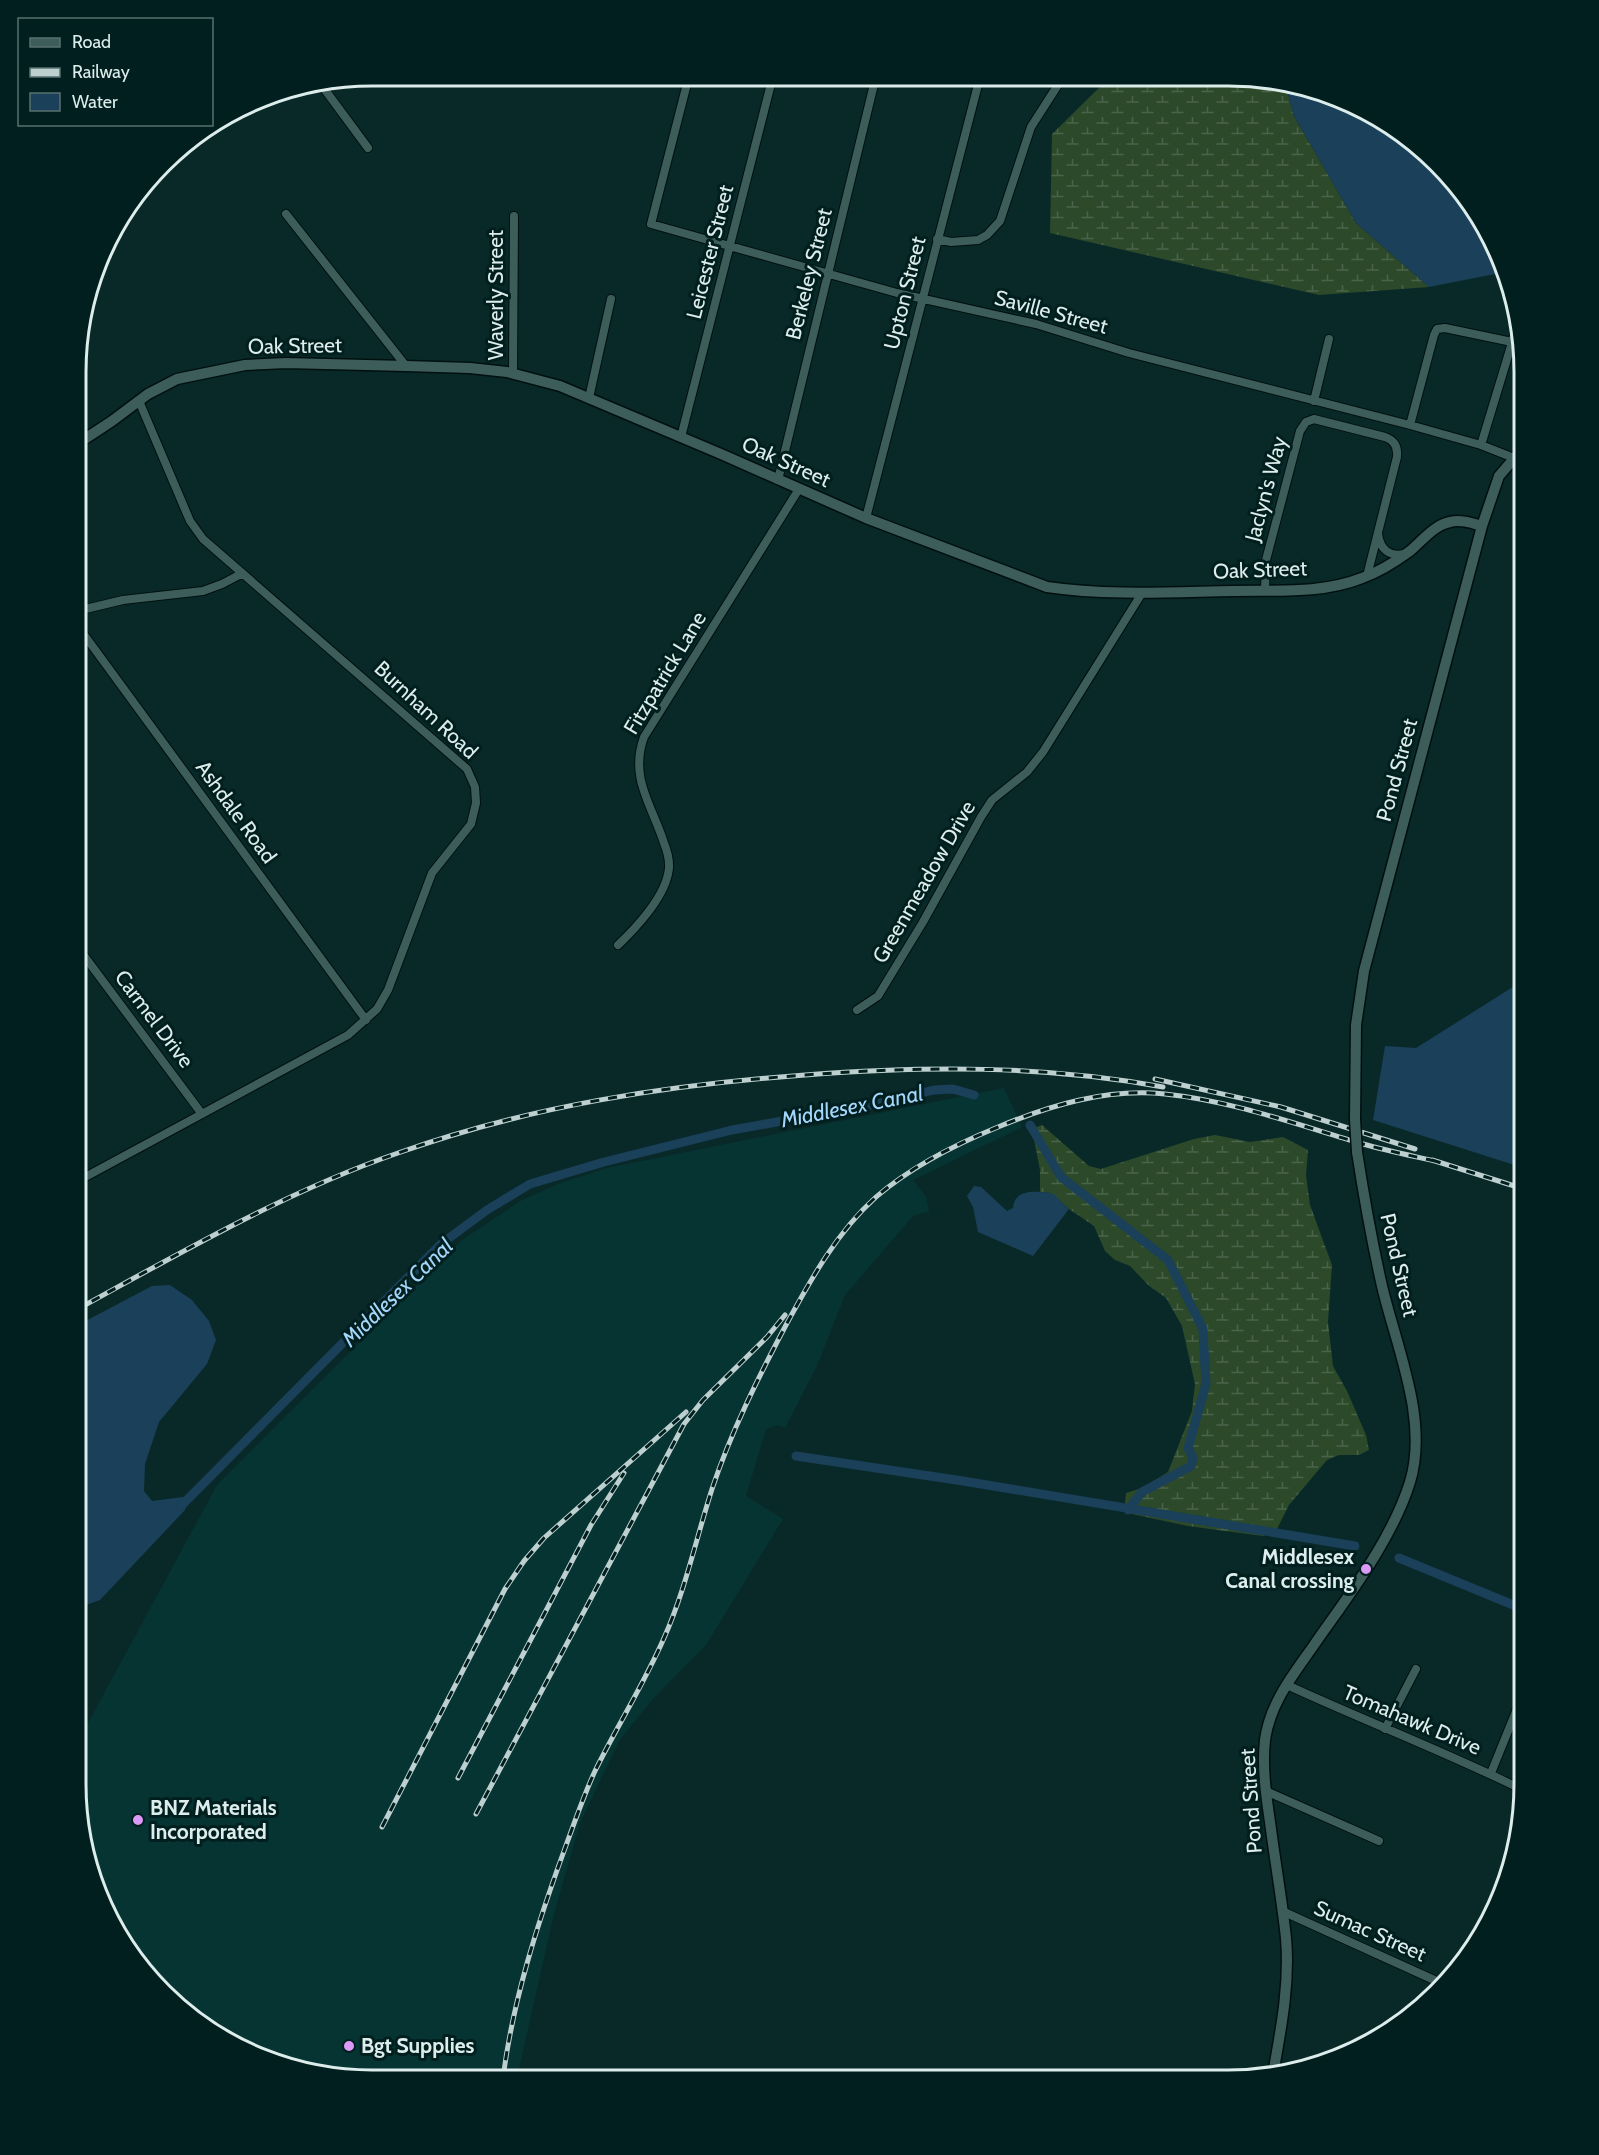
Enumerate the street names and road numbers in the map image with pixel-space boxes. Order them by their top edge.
street label: Leicester Street [681,182,738,322]
street label: Berkeley Street [780,206,837,342]
street label: Waverly Street [483,230,508,360]
street label: Upton Street [878,234,931,352]
street label: Saville Street [992,284,1110,339]
street label: Oak Street [248,332,342,359]
street label: Oak Street [738,431,834,492]
street label: Jaclyn's Way [1239,433,1292,545]
street label: Oak Street [1212,555,1307,584]
street label: Fitzpatrick Lane [618,607,711,739]
street label: Burnham Road [370,655,483,764]
street label: Pond Street [1371,716,1422,824]
street label: Ashdale Road [191,756,282,868]
street label: Greenmeadow Drive [867,796,980,967]
street label: Carmel Drive [110,965,199,1073]
street label: Pond Street [1375,1211,1424,1319]
street label: Tomahawk Drive [1340,1679,1485,1760]
street label: Pond Street [1234,1748,1267,1854]
street label: Sumac Street [1310,1895,1430,1966]

